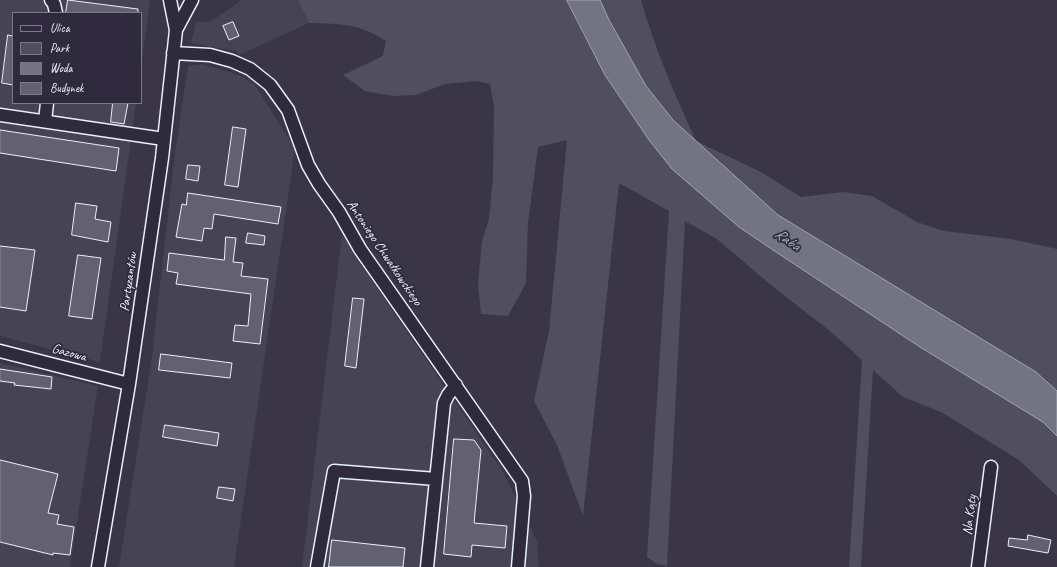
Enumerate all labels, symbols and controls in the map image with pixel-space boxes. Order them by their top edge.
legend [12,12,142,104]
text: Ulica [50,20,69,36]
text: Park [50,40,69,56]
text: Woda [50,60,72,76]
text: Budynek [50,80,83,96]
street label: Antoniego Chwałkowskiego [342,197,426,309]
water label: Raba [771,225,803,255]
street label: Partyzantów [117,251,141,313]
street label: Gazowa [50,340,88,366]
street label: Na Kąty [959,494,981,536]

